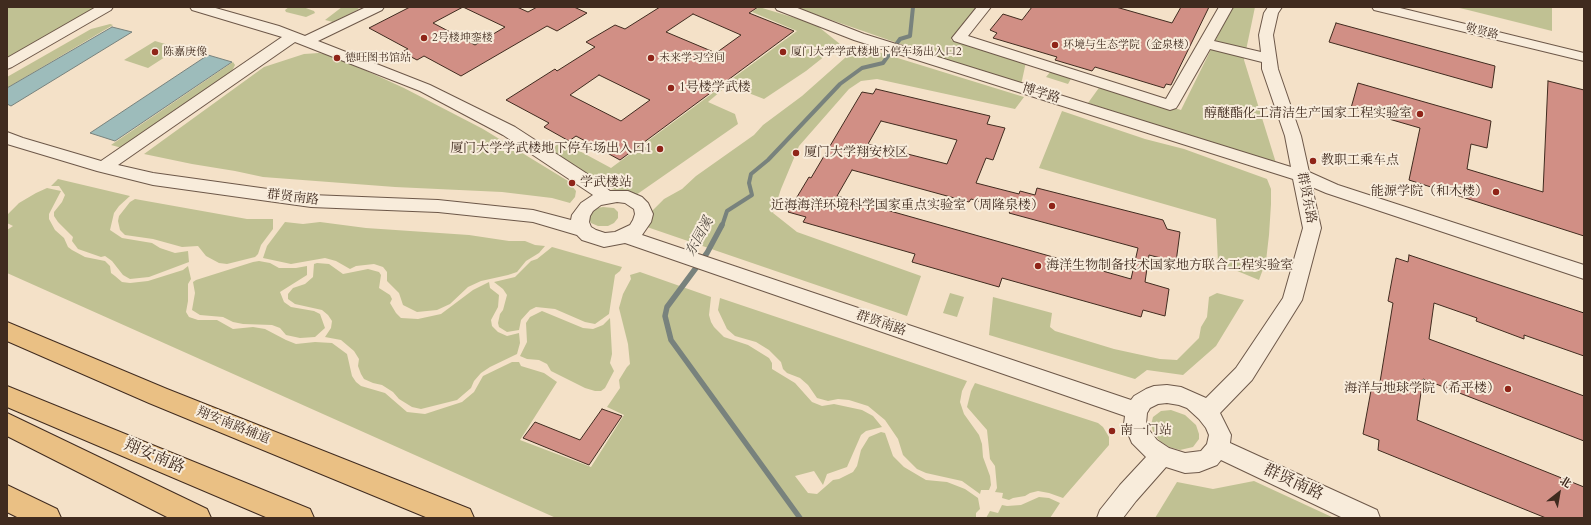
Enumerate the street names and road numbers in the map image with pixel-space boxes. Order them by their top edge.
street label: 敬贤路 [1464,22,1500,42]
street label: 博学路 [1020,81,1062,107]
street label: 群贤东路 [1293,171,1319,225]
street label: 群贤南路 [266,187,320,209]
street label: 群贤南路 [854,308,908,340]
street label: 翔安南路辅道 [194,404,272,448]
street label: 翔安南路 [121,436,187,478]
street label: 群贤南路 [1260,461,1326,505]

